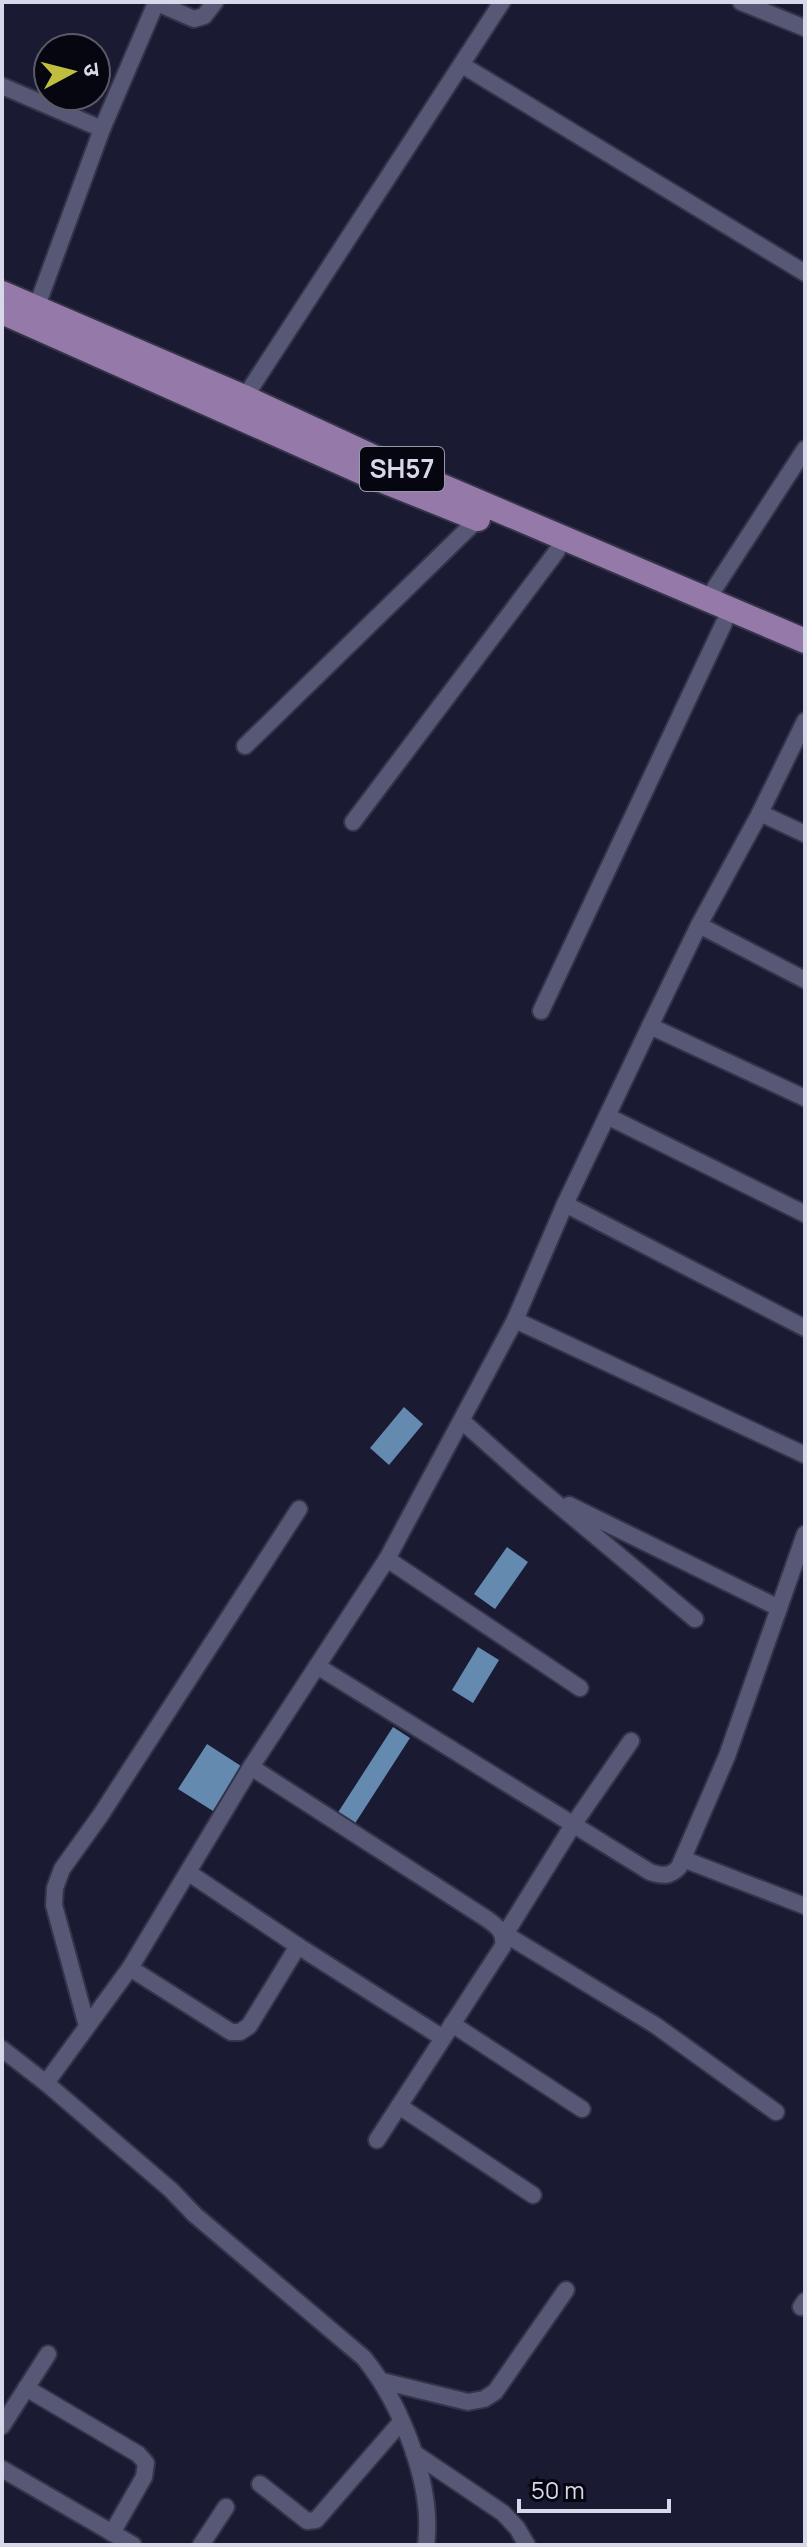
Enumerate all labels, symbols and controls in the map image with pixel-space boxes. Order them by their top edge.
north arrow [32,32,112,112]
text: उ [76,61,108,79]
road number: SH57 [360,447,444,491]
scale bar [519,2463,669,2513]
text: 50 m [531,2473,585,2506]

